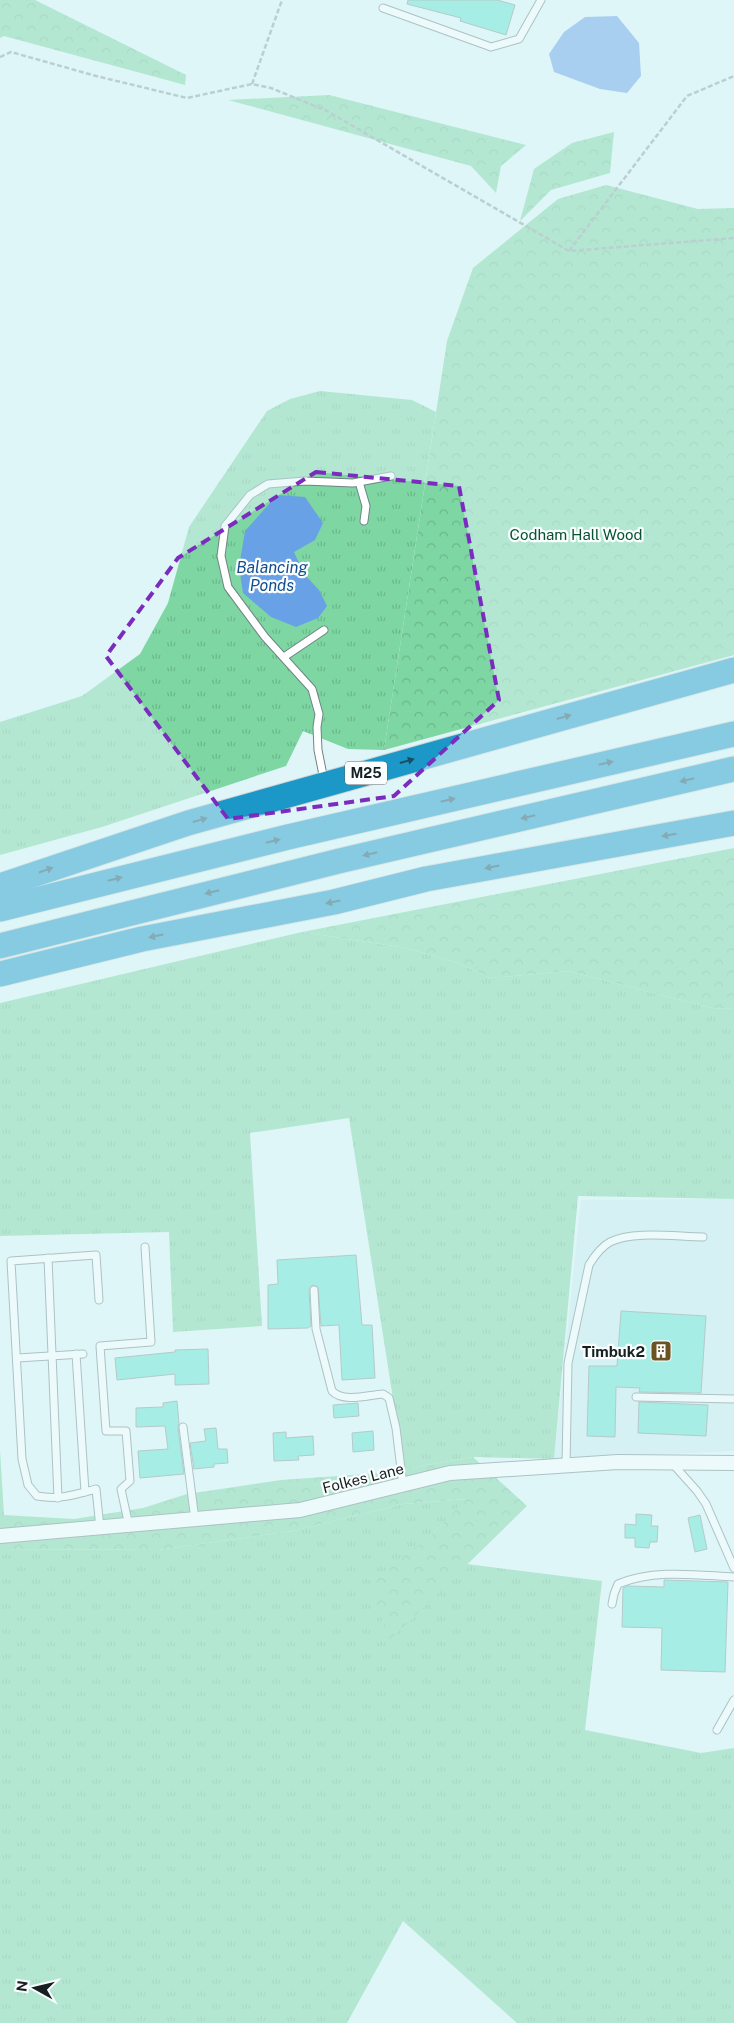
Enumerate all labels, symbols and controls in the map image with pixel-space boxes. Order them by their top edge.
park label: Codham Hall Wood [510,526,642,543]
water label: Balancing Ponds [236,558,308,595]
one-way arrow [556,713,571,721]
one-way arrow [400,757,415,765]
one-way arrow [599,759,614,767]
road number: M25 [345,761,387,784]
one-way arrow [679,776,694,784]
one-way arrow [441,796,456,804]
one-way arrow [521,813,536,821]
one-way arrow [193,815,208,823]
one-way arrow [661,831,676,839]
one-way arrow [266,837,281,845]
one-way arrow [363,850,378,858]
one-way arrow [484,863,499,871]
one-way arrow [39,866,54,874]
one-way arrow [108,875,123,883]
one-way arrow [205,888,220,896]
one-way arrow [325,898,341,906]
one-way arrow [149,932,164,940]
building icon: Timbuk2 [649,1339,673,1363]
place label: Timbuk2 [582,1343,645,1360]
street label: Folkes Lane [321,1460,405,1496]
north arrow [10,1963,60,2013]
text: N [13,1980,31,1993]

